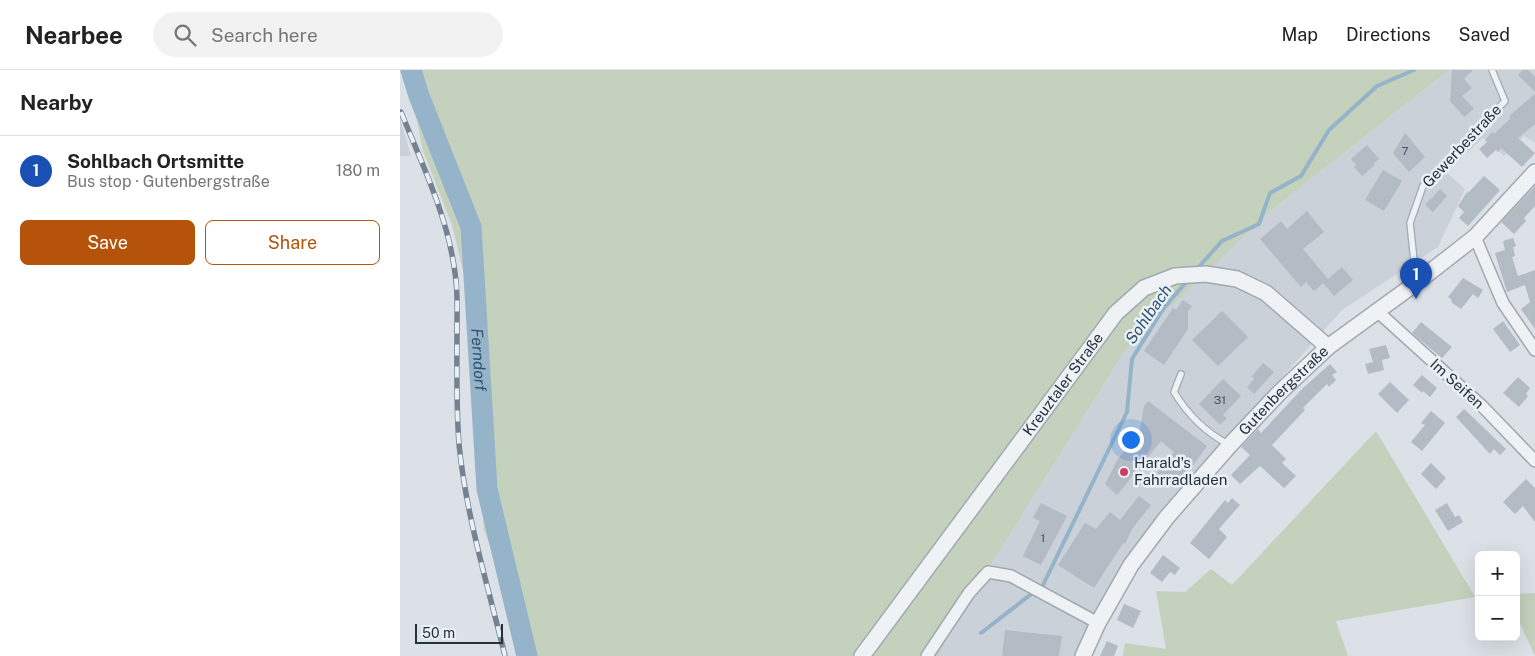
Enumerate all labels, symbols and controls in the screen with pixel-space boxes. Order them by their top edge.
search box [153,12,503,57]
text: Nearbee [25,21,123,49]
icon: search [171,21,199,49]
text: Search here [211,24,318,46]
text: Map [1281,24,1318,45]
text: Directions [1346,24,1431,45]
text: Saved [1459,24,1510,45]
text: Nearby [20,90,93,115]
street label: Gewerbestraße [1419,101,1504,191]
house number: 7 [1401,144,1409,158]
text: Sohlbach Ortsmitte [67,150,244,172]
text: 1 [33,161,39,180]
text: 180 m [336,161,380,180]
text: Bus stop · Gutenbergstraße [67,172,270,191]
button: Save [20,220,195,265]
button: Share [205,220,380,265]
pin: 1 [1400,258,1432,299]
water label: Sohlbach [1121,281,1176,348]
water label: Ferndorf [467,328,490,392]
street label: Kreuztaler Straße [1019,329,1106,439]
street label: Gutenbergstraße [1235,342,1331,438]
street label: Im Seifen [1427,355,1488,412]
house number: 31 [1214,393,1226,407]
your location [1118,427,1144,453]
place label: Harald's Fahrradladen [1134,454,1227,488]
marker: Harald's Fahrradladen [1118,466,1130,478]
house number: 1 [1041,531,1045,545]
map controls [1475,551,1520,641]
button: + [1475,551,1520,596]
button: − [1475,596,1520,641]
scale bar [415,621,502,644]
text: 50 m [422,625,455,641]

